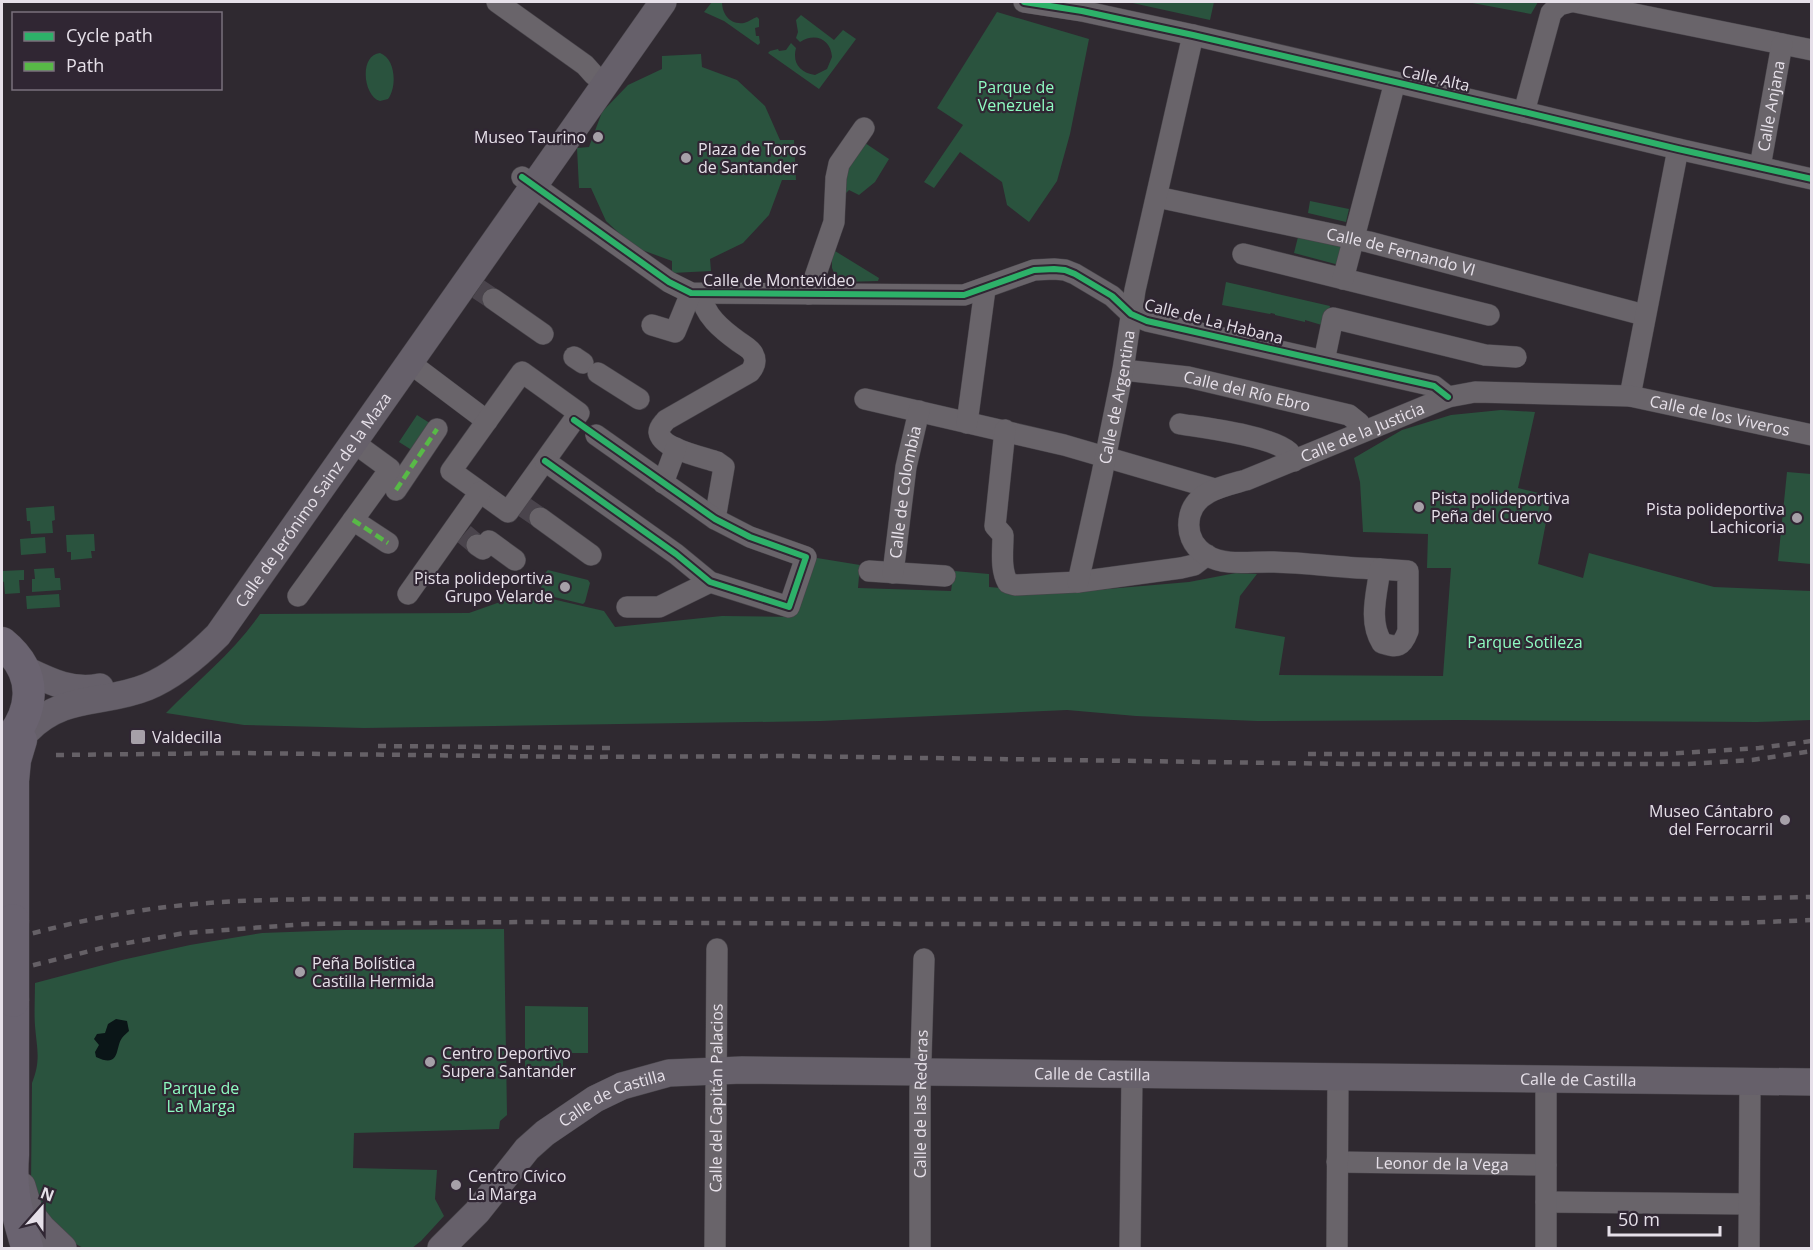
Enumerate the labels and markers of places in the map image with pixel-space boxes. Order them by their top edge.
place label: Museo Taurino [474,126,586,148]
marker: Museo Taurino [591,130,605,144]
place label: Plaza de Toros de Santander [698,138,806,178]
marker: Plaza de Toros de Santander [679,151,693,165]
place label: Pista polideportiva Peña del Cuervo [1431,487,1570,527]
place label: Pista polideportiva Lachicoria [1646,498,1785,538]
marker: Pista polideportiva Peña del Cuervo [1412,500,1426,514]
marker: Pista polideportiva Lachicoria [1790,511,1804,525]
place label: Pista polideportiva Grupo Velarde [414,567,553,607]
marker: Pista polideportiva Grupo Velarde [558,580,572,594]
place label: Valdecilla [152,726,222,748]
marker: Valdecilla [129,728,147,746]
place label: Museo Cántabro del Ferrocarril [1649,800,1773,840]
marker: Museo Cántabro del Ferrocarril [1778,813,1792,827]
place label: Peña Bolística Castilla Hermida [312,952,434,992]
marker: Peña Bolística Castilla Hermida [293,965,307,979]
place label: Centro Deportivo Supera Santander [442,1042,577,1082]
marker: Centro Deportivo Supera Santander [423,1055,437,1069]
place label: Centro Cívico La Marga [468,1165,566,1205]
marker: Centro Cívico La Marga [449,1178,463,1192]

